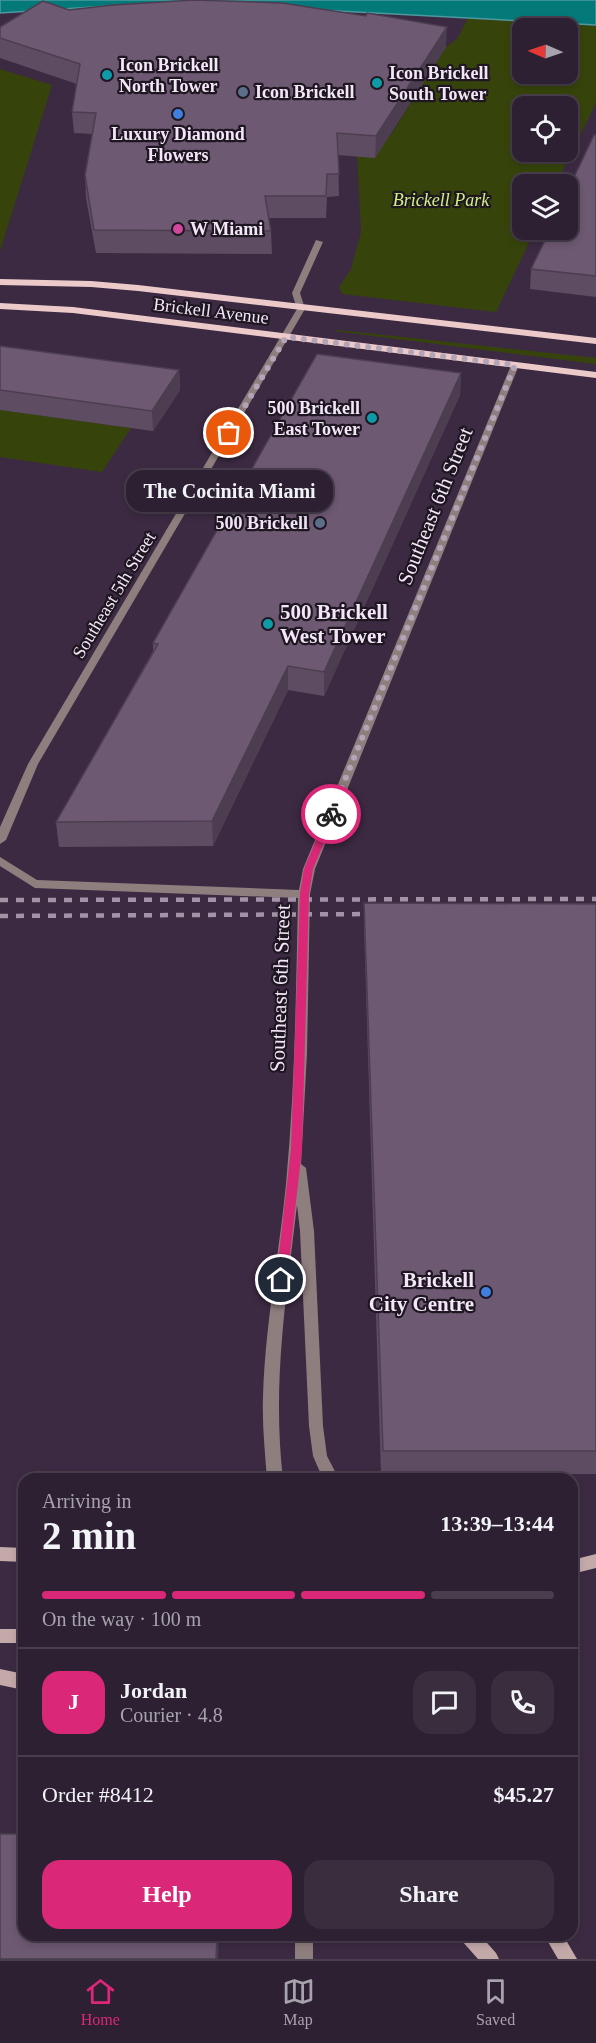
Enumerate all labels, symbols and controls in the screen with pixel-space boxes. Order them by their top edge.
north arrow [512,18,578,84]
map controls [512,18,578,240]
place label: Icon Brickell North Tower [119,55,219,96]
place label: Icon Brickell South Tower [389,63,489,104]
marker: Icon Brickell North Tower [100,68,114,82]
marker: Icon Brickell South Tower [370,76,384,90]
place label: Icon Brickell [255,82,355,102]
marker: Icon Brickell [236,85,250,99]
button: locate [512,96,578,162]
marker: Luxury Diamond Flowers [171,107,185,121]
place label: Luxury Diamond Flowers [111,124,245,165]
button: layers [512,174,578,240]
park label: Brickell Park [393,190,490,210]
place label: W Miami [190,219,263,239]
marker: W Miami [171,222,185,236]
street label: Brickell Avenue [152,294,270,328]
place label: 500 Brickell East Tower [268,398,360,439]
pin [203,407,254,458]
marker: 500 Brickell East Tower [365,411,379,425]
icon: bag [212,416,245,449]
street label: Southeast 6th Street [392,423,478,588]
callout: The Cocinita Miami [125,469,332,511]
text: The Cocinita Miami [143,480,316,502]
place label: 500 Brickell [216,513,308,533]
marker: 500 Brickell [313,516,327,530]
street label: Southeast 5th Street [68,528,160,662]
place label: 500 Brickell West Tower [280,600,388,648]
marker: 500 Brickell West Tower [261,617,275,631]
courier [301,784,361,844]
icon: bike [315,798,348,831]
street label: Southeast 6th Street [265,903,295,1072]
pin [255,1254,306,1305]
icon: home [264,1263,297,1296]
place label: Brickell City Centre [369,1268,474,1316]
marker: Brickell City Centre [479,1285,493,1299]
text: Arriving in [42,1490,131,1512]
text: 13:39–13:44 [440,1511,554,1536]
text: 2 min [42,1514,136,1557]
text: On the way · 100 m [42,1608,201,1630]
button: chat [413,1671,476,1734]
button: phone [491,1671,554,1734]
text: Jordan [120,1678,187,1703]
text: J [68,1689,79,1714]
text: Courier · 4.8 [120,1704,223,1726]
text: Order #8412 [42,1782,154,1807]
text: $45.27 [494,1782,554,1807]
button: Help [42,1860,292,1929]
button: Share [304,1860,554,1929]
tab: Home [81,1975,120,2029]
tab: Map [282,1975,315,2029]
tab: Saved [476,1975,515,2029]

